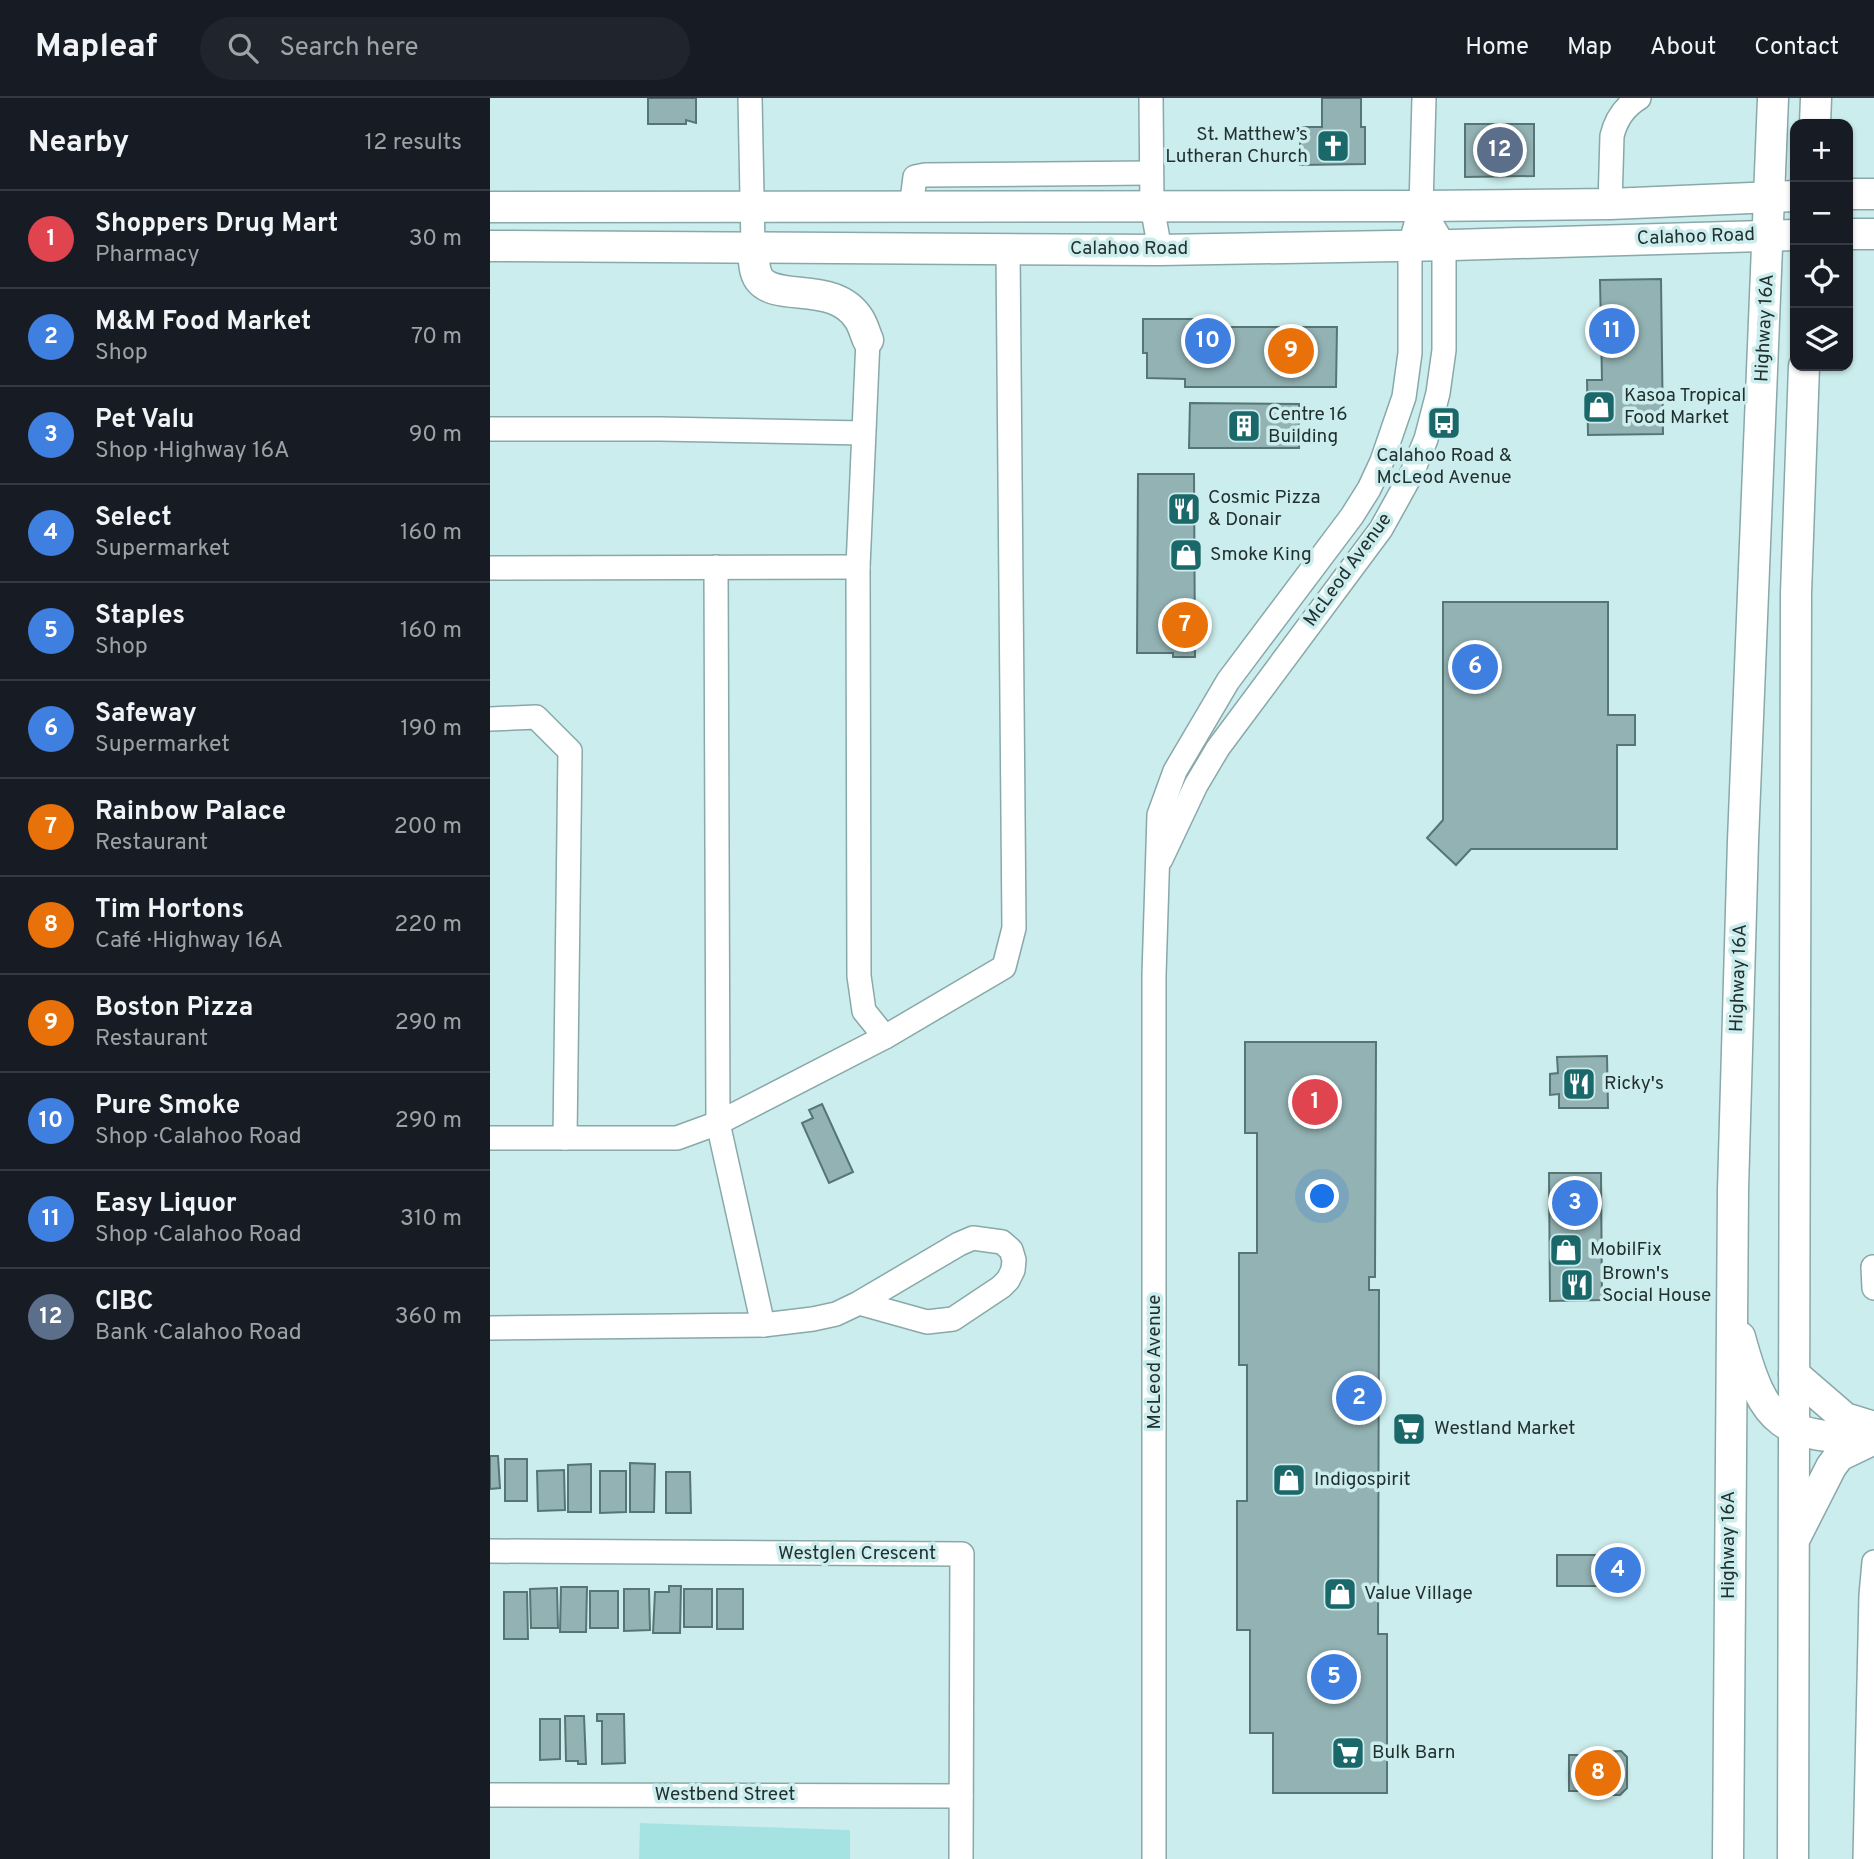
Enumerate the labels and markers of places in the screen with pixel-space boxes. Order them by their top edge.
place label: St. Matthew’s Lutheran Church [1165,123,1308,169]
pin: 12 [1477,124,1523,176]
church icon: St. Matthew’s Lutheran Church [1314,127,1352,165]
pin: 11 [1589,305,1635,357]
pin: 10 [1185,315,1231,367]
pin: 9 [1268,325,1314,377]
place label: Kasoa Tropical Food Market [1624,384,1746,430]
shop icon: Kasoa Tropical Food Market [1580,388,1618,426]
place label: Centre 16 Building [1268,403,1348,449]
bus stop icon: Calahoo Road & McLeod Avenue [1425,404,1463,442]
building icon: Centre 16 Building [1225,407,1263,445]
place label: Calahoo Road & McLeod Avenue [1376,444,1512,490]
place label: Cosmic Pizza & Donair [1208,486,1321,532]
restaurant icon: Cosmic Pizza & Donair [1165,490,1203,528]
shop icon: Smoke King [1167,536,1205,574]
place label: Smoke King [1210,543,1312,567]
pin: 7 [1162,599,1208,651]
pin: 6 [1452,641,1498,693]
restaurant icon: Ricky's [1560,1065,1598,1103]
place label: Ricky's [1604,1072,1664,1096]
pin: 1 [1292,1076,1338,1128]
pin: 3 [1552,1177,1598,1229]
shop icon: MobilFix [1547,1231,1585,1269]
place label: MobilFix [1590,1238,1662,1262]
place label: Brown's Social House [1602,1262,1711,1308]
restaurant icon: Brown's Social House [1558,1266,1596,1304]
pin: 2 [1336,1372,1382,1424]
supermarket icon: Westland Market [1390,1410,1428,1448]
place label: Westland Market [1434,1417,1575,1441]
shop icon: Indigospirit [1270,1461,1308,1499]
place label: Indigospirit [1314,1468,1411,1492]
pin: 4 [1595,1544,1641,1596]
shop icon: Value Village [1321,1575,1359,1613]
place label: Value Village [1364,1582,1473,1606]
pin: 5 [1311,1651,1357,1703]
supermarket icon: Bulk Barn [1329,1734,1367,1772]
place label: Bulk Barn [1372,1741,1456,1765]
pin: 8 [1575,1747,1621,1799]

